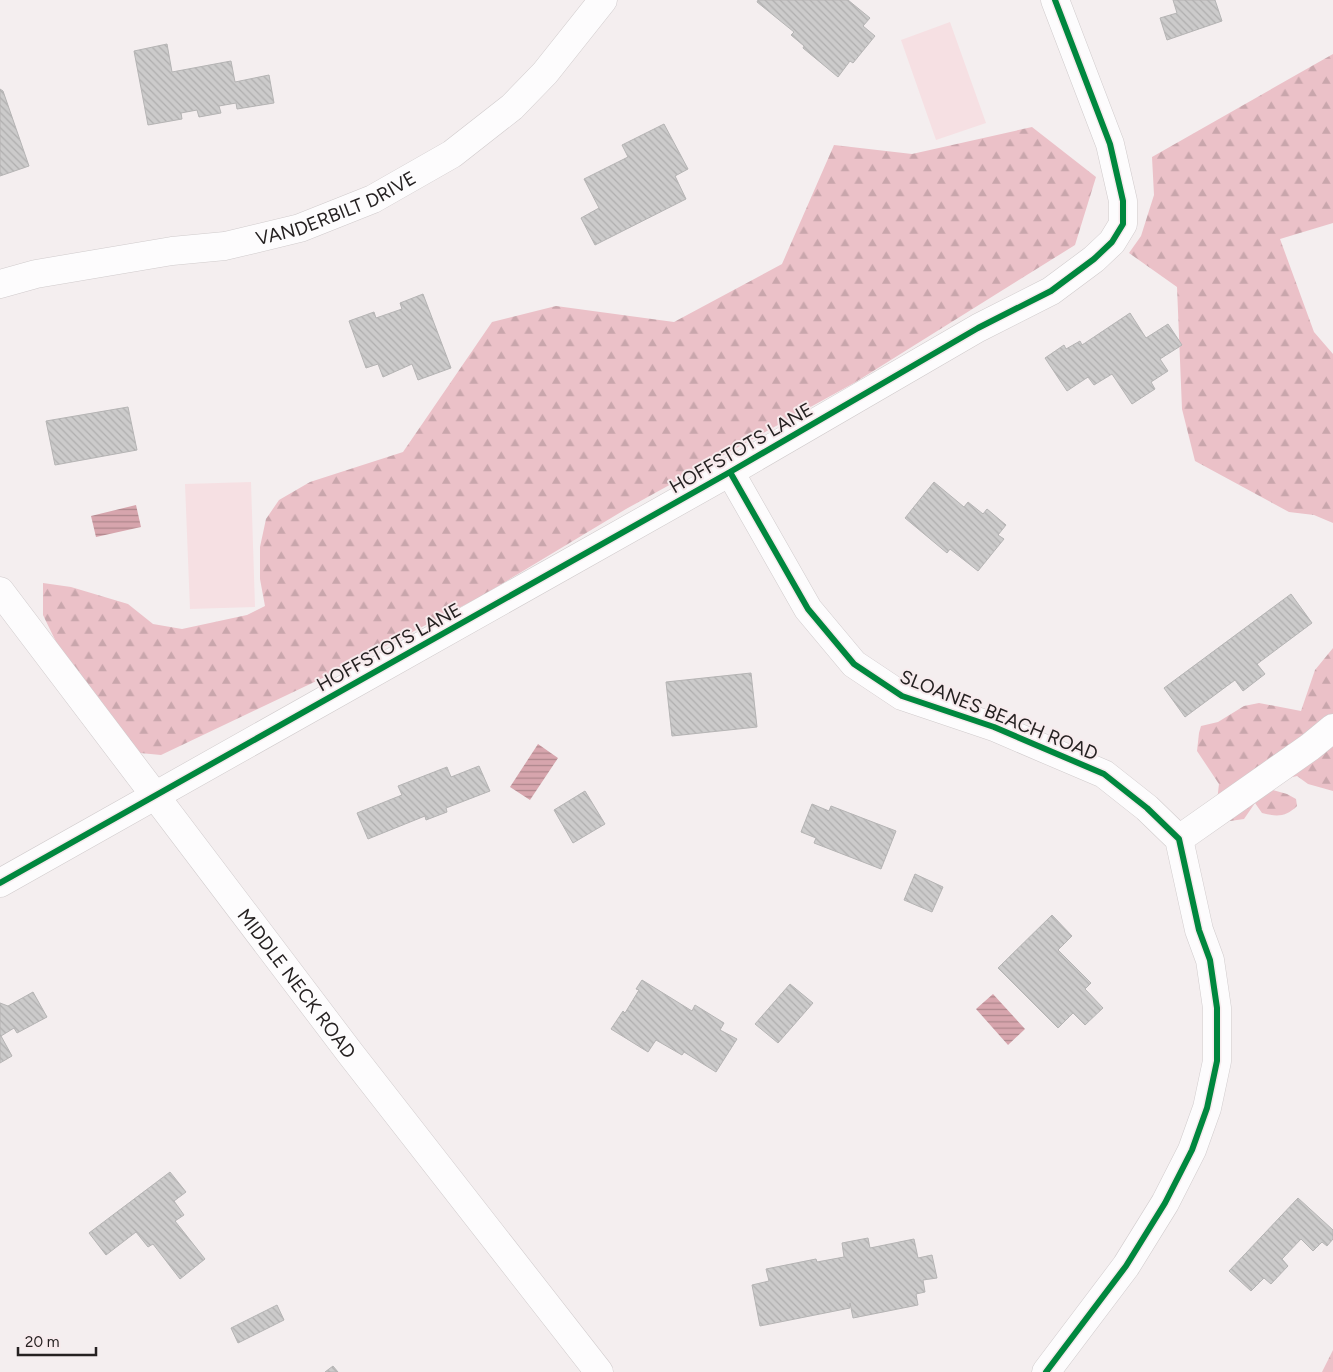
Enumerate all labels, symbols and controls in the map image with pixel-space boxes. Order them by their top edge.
street label: VANDERBILT DRIVE [253,166,420,250]
street label: HOFFSTOTS LANE [665,398,817,498]
street label: HOFFSTOTS LANE [313,598,465,696]
street label: SLOANES BEACH ROAD [897,665,1101,765]
street label: MIDDLE NECK ROAD [233,904,361,1063]
scale bar [18,1324,95,1356]
text: 20 m [25,1333,59,1351]

